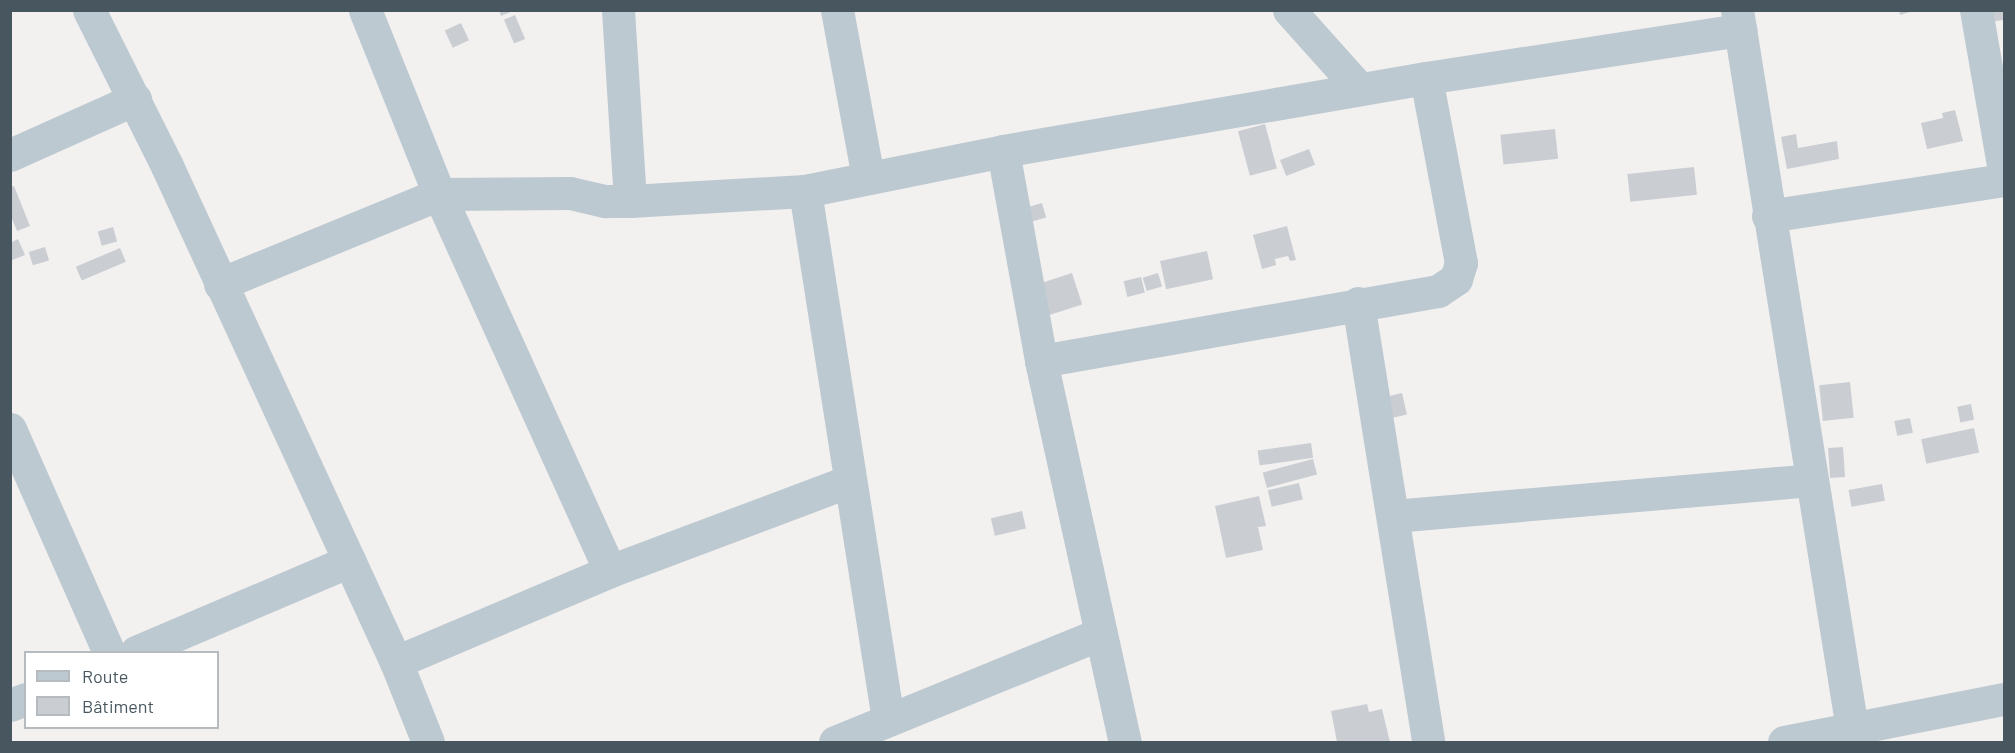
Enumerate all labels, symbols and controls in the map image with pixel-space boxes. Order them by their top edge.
legend [24,651,219,729]
text: Route [82,665,128,687]
text: Bâtiment [82,695,154,717]

